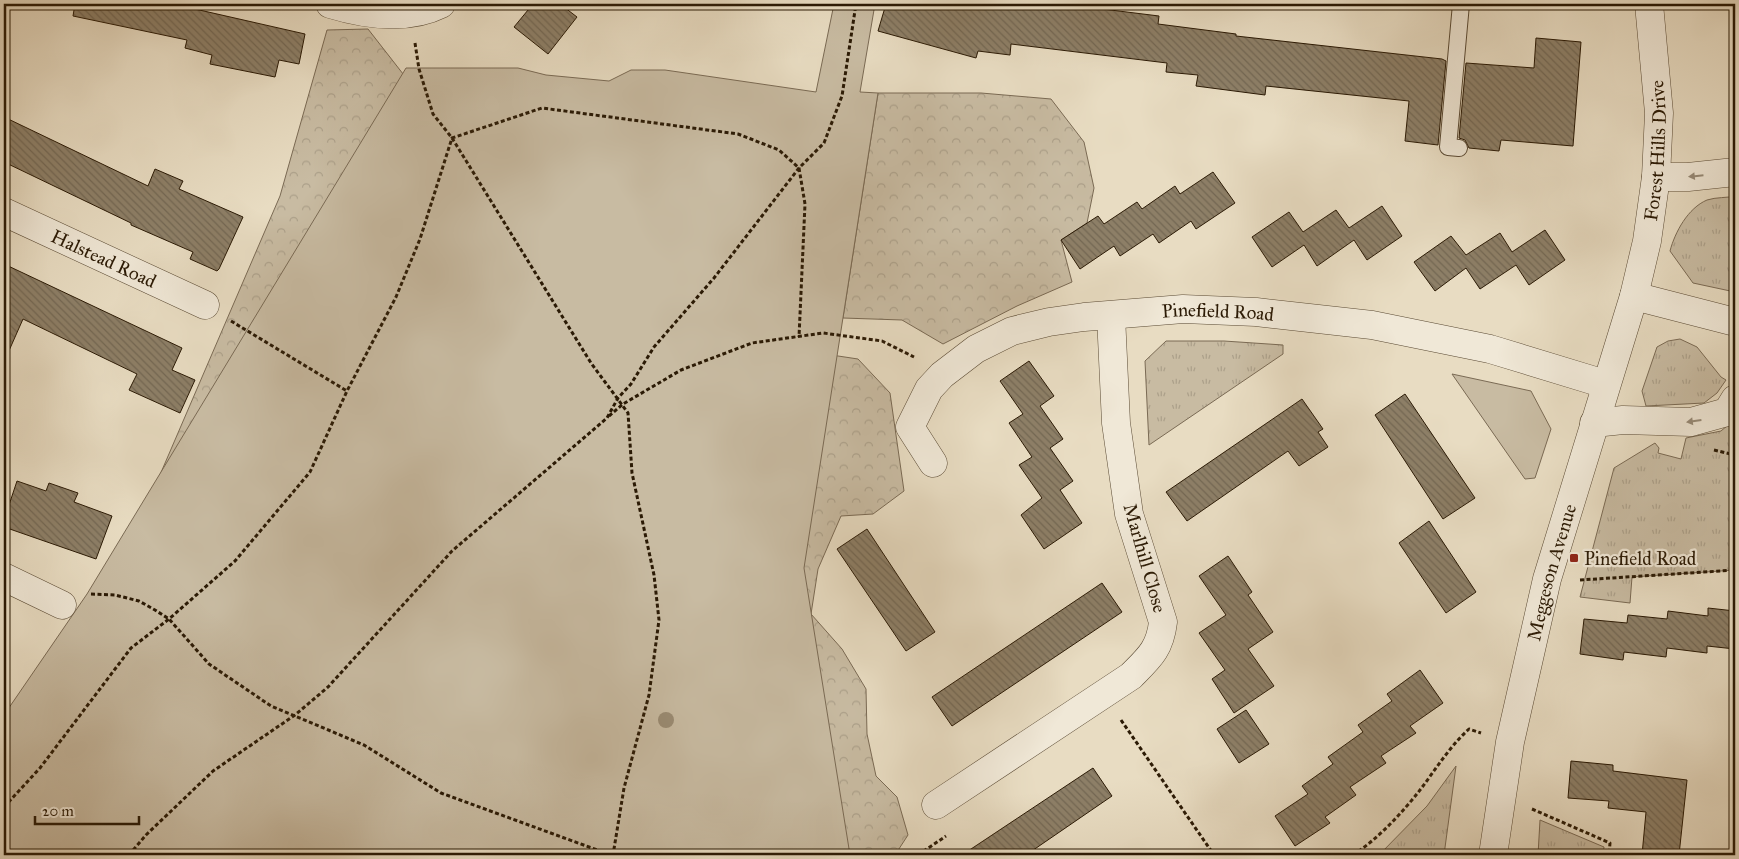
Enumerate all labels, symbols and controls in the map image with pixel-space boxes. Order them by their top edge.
street label: Forest Hills Drive [1638,79,1671,222]
one-way arrow [1688,173,1704,181]
street label: Halstead Road [48,224,161,293]
street label: Pinefield Road [1161,297,1276,325]
one-way arrow [1686,417,1702,425]
street label: Marlhill Close [1118,501,1172,615]
street label: Meggeson Avenue [1522,501,1581,643]
place label: Pinefield Road [1584,547,1697,570]
marker: Pinefield Road [1568,552,1580,564]
scale bar [35,794,139,826]
text: 20 m [42,802,74,820]

